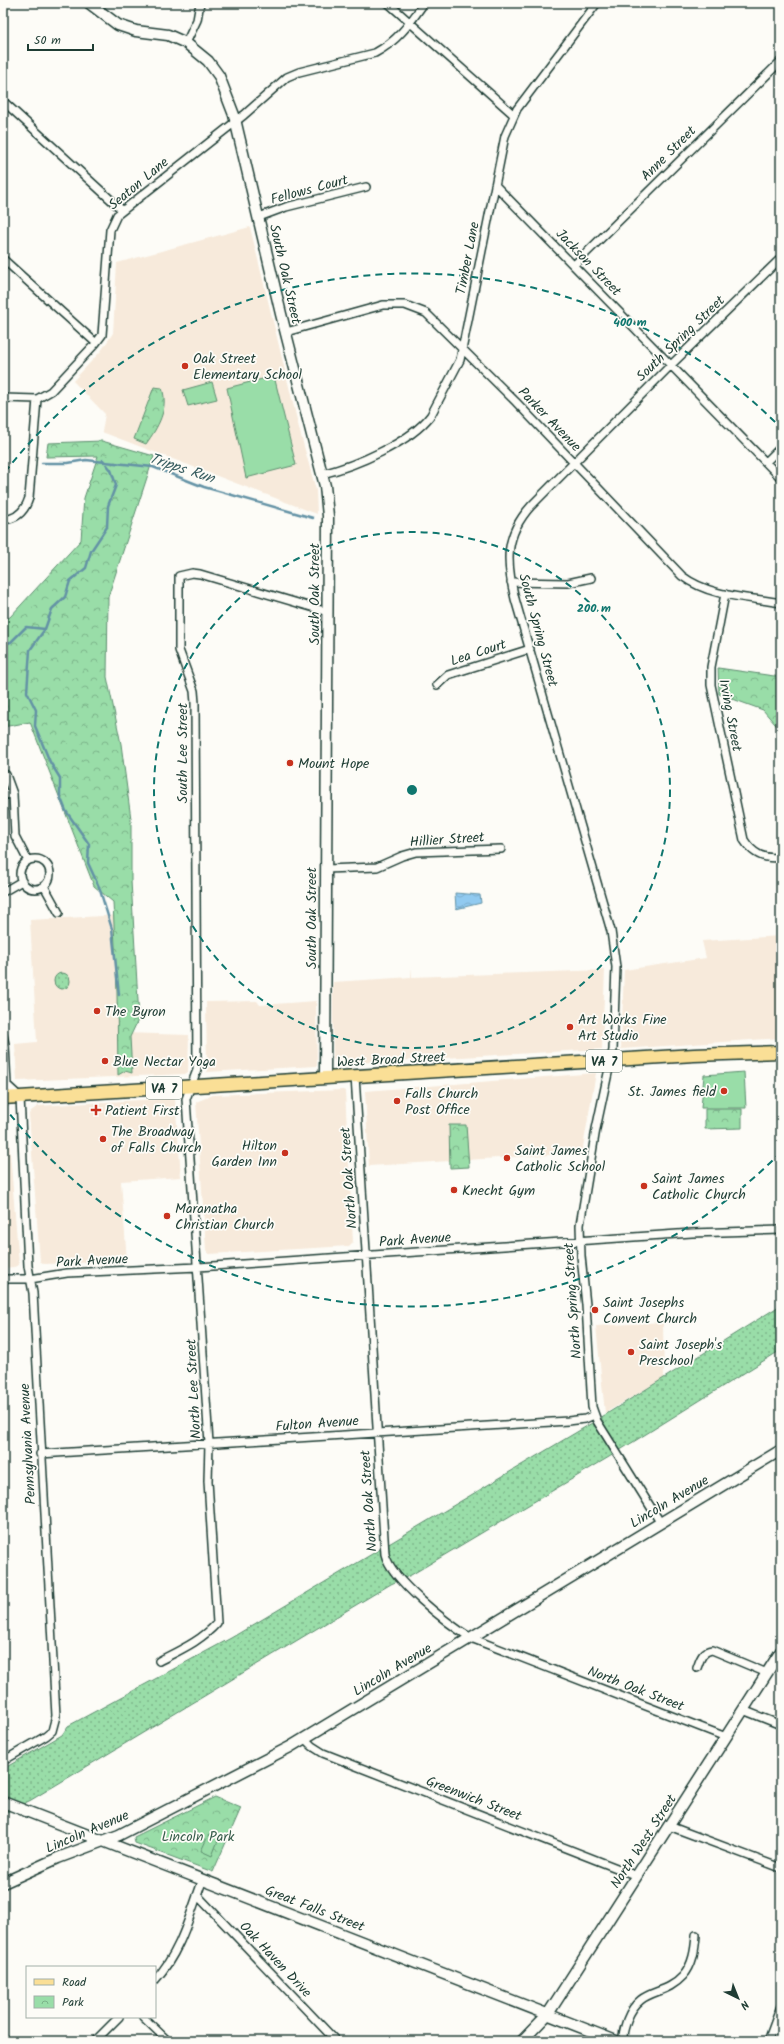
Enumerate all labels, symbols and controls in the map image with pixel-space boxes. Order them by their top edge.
scale bar [28,26,93,52]
text: 50 m [34,31,61,50]
street label: Anne Street [636,120,702,187]
street label: Seaton Lane [104,151,174,216]
street label: Fellows Court [268,169,351,211]
street label: Timber Lane [450,219,486,297]
street label: South Oak Street [263,222,307,327]
street label: Jackson Street [550,224,627,302]
street label: South Spring Street [631,290,731,387]
text: 400 m [613,313,647,332]
place label: Oak Street Elementary School [193,348,302,386]
marker: Oak Street Elementary School [180,361,190,371]
street label: Parker Avenue [512,382,587,458]
water label: Tripps Run [146,447,218,491]
street label: South Oak Street [304,542,326,645]
street label: South Spring Street [512,571,564,690]
text: 200 m [577,599,611,618]
street label: Lea Court [448,633,510,672]
street label: Irving Street [712,677,748,754]
street label: South Lee Street [172,702,194,803]
place label: Mount Hope [298,753,370,775]
marker: Mount Hope [285,758,295,768]
centre of rings [405,783,419,797]
street label: Hillier Street [409,826,486,854]
street label: South Oak Street [301,866,323,969]
place label: The Byron [105,1001,166,1023]
marker: The Byron [92,1006,102,1016]
place label: Art Works Fine Art Studio [578,1009,667,1047]
marker: Art Works Fine Art Studio [565,1022,575,1032]
street label: West Broad Street [336,1046,447,1074]
road number: VA 7 [586,1050,622,1072]
place label: Blue Nectar Yoga [113,1051,216,1073]
marker: Blue Nectar Yoga [100,1056,110,1066]
road number: VA 7 [146,1077,182,1099]
place label: St. James field [628,1081,717,1103]
place label: Falls Church Post Office [405,1083,478,1121]
marker: St. James field [719,1086,729,1096]
marker: Falls Church Post Office [392,1096,402,1106]
place label: Patient First [105,1100,180,1122]
marker: Patient First [90,1104,102,1116]
place label: The Broadway of Falls Church [111,1121,202,1159]
street label: North Oak Street [334,1126,364,1229]
marker: The Broadway of Falls Church [98,1134,108,1144]
place label: Hilton Garden Inn [212,1135,277,1173]
place label: Saint James Catholic School [515,1140,606,1178]
marker: Hilton Garden Inn [280,1148,290,1158]
marker: Saint James Catholic School [502,1153,512,1163]
place label: Saint James Catholic Church [652,1168,746,1206]
place label: Knecht Gym [462,1180,535,1202]
marker: Saint James Catholic Church [639,1181,649,1191]
marker: Knecht Gym [449,1185,459,1195]
place label: Maranatha Christian Church [175,1198,274,1236]
marker: Maranatha Christian Church [162,1211,172,1221]
street label: Park Avenue [378,1226,453,1253]
street label: North Spring Street [558,1242,588,1360]
street label: Park Avenue [55,1248,129,1274]
place label: Saint Josephs Convent Church [603,1292,697,1330]
marker: Saint Josephs Convent Church [590,1305,600,1315]
place label: Saint Joseph's Preschool [639,1334,722,1372]
street label: North Lee Street [180,1338,208,1440]
marker: Saint Joseph's Preschool [626,1347,636,1357]
street label: Pennsylvania Avenue [14,1382,42,1505]
street label: Fulton Avenue [275,1410,360,1438]
street label: North Oak Street [354,1449,384,1552]
street label: Lincoln Avenue [626,1469,714,1534]
street label: Lincoln Avenue [349,1637,437,1702]
street label: North Oak Street [584,1660,688,1718]
street label: Greenwich Street [423,1771,525,1827]
street label: North West Street [605,1789,683,1893]
street label: Lincoln Avenue [42,1804,133,1859]
park label: Lincoln Park [162,1826,235,1848]
street label: Great Falls Street [262,1880,368,1938]
street label: Oak Haven Drive [234,1916,317,2003]
legend [26,1966,156,2018]
text: Road [62,1973,87,1992]
north arrow [718,1978,758,2018]
text: Park [62,1993,84,2012]
text: N [735,1996,753,2014]

